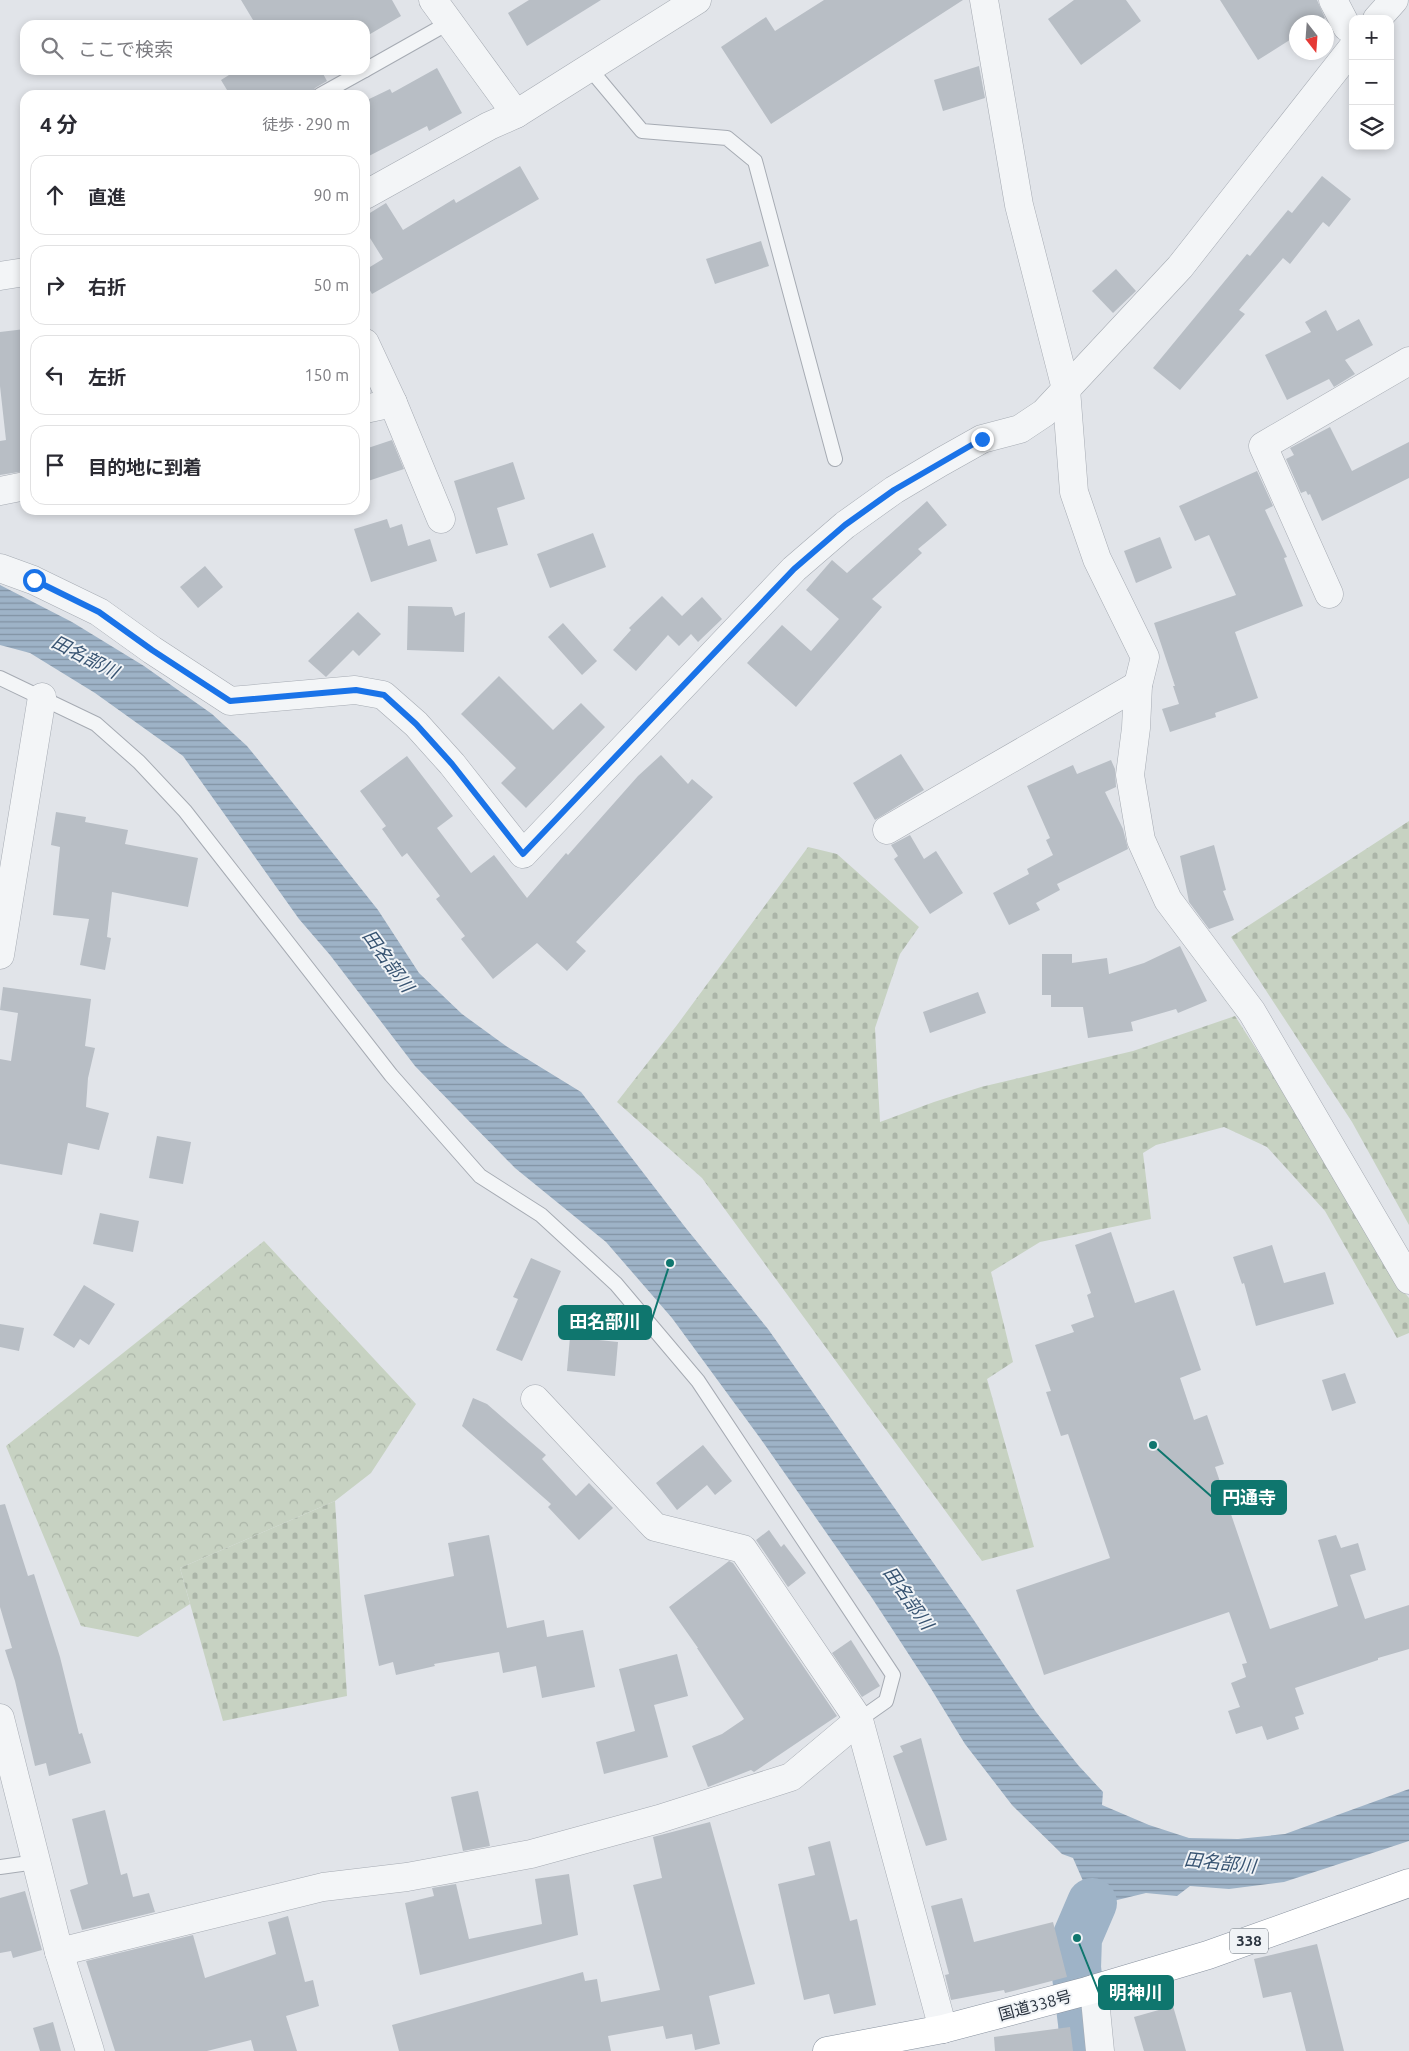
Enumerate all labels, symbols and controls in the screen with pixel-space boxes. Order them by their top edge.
north arrow [1289,15,1334,60]
map controls [1349,15,1394,150]
button: + [1349,15,1394,60]
search box [20,20,370,75]
icon: search [38,34,66,62]
text: ここで検索 [78,38,173,60]
button: − [1349,60,1394,105]
button: layers [1349,105,1394,150]
text: 4 分 [40,112,78,136]
text: 徒歩 · 290 m [262,115,350,133]
icon: ahead [41,181,69,209]
text: 直進 [88,186,126,208]
text: 90 m [313,186,349,204]
icon: right [41,271,69,299]
text: 右折 [88,276,126,298]
text: 50 m [313,276,349,294]
icon: left [41,361,69,389]
text: 左折 [88,366,126,388]
text: 150 m [304,366,349,384]
route end [971,428,994,451]
icon: arrive [41,451,69,479]
text: 目的地に到着 [88,456,202,478]
route start [23,569,46,592]
water label: 田名部川 [49,631,124,682]
water label: 田名部川 [360,925,419,997]
callout: 田名部川 [559,1306,651,1339]
text: 田名部川 [569,1311,641,1331]
callout: 円通寺 [1212,1481,1286,1514]
text: 円通寺 [1222,1487,1276,1507]
water label: 田名部川 [880,1562,939,1634]
water label: 田名部川 [1183,1848,1259,1876]
road number: 338 [1230,1928,1268,1954]
callout: 明神川 [1099,1976,1173,2009]
text: 明神川 [1109,1982,1163,2002]
street label: 国道338号 [996,1987,1074,2023]

